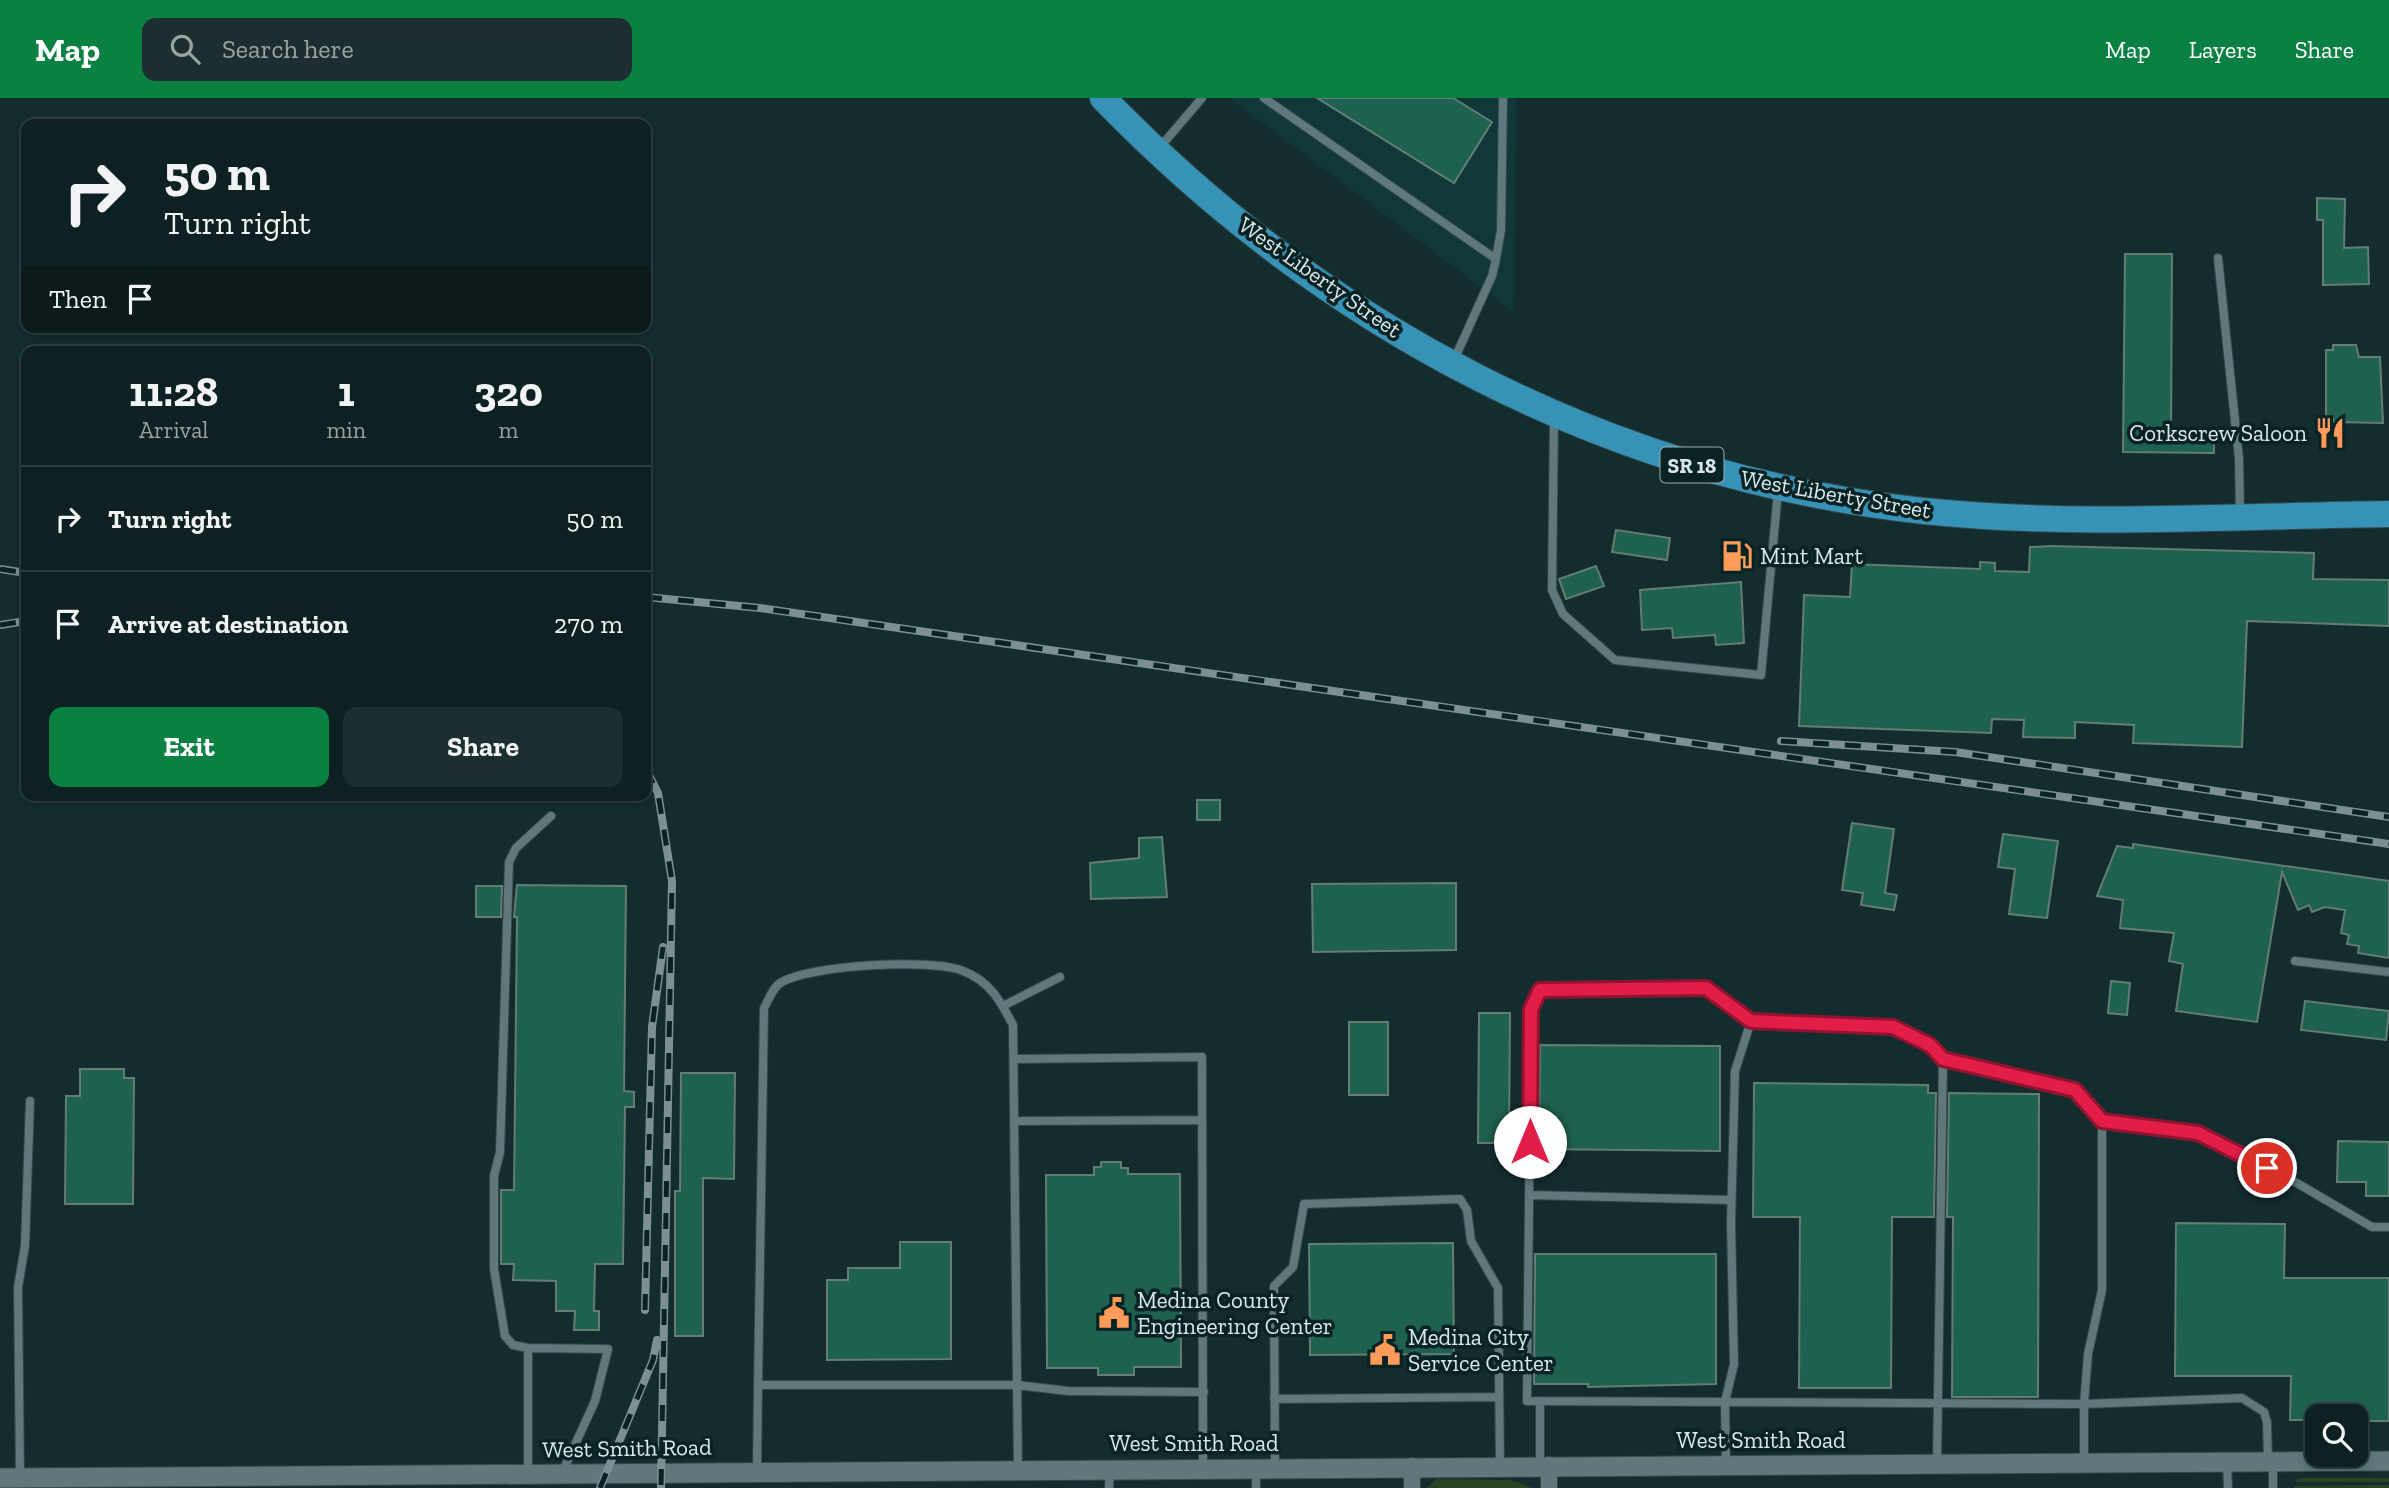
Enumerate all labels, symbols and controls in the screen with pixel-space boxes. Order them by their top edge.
search box [142,18,632,81]
text: Map [35,30,100,69]
icon: search [166,30,204,68]
text: Search here [222,33,354,65]
text: Map [2105,35,2151,64]
text: Layers [2189,35,2257,64]
text: Share [2295,35,2354,64]
text: 50 m [164,144,270,203]
icon: right [49,147,140,238]
text: Turn right [164,204,311,242]
street label: West Liberty Street [1233,210,1407,344]
icon: arrive [121,280,159,318]
text: Then [49,283,107,315]
text: 11:28 [129,366,219,417]
text: 1 [338,366,355,417]
text: 320 [474,366,543,417]
text: Arrival [139,416,208,444]
text: min [326,416,366,444]
text: m [499,416,518,444]
restaurant icon: Corkscrew Saloon [2313,416,2347,450]
place label: Corkscrew Saloon [2129,419,2307,447]
road number: SR 18 [1660,448,1724,482]
street label: West Liberty Street [1739,464,1934,525]
icon: right [49,500,87,538]
text: Turn right [108,503,231,535]
text: 50 m [566,503,623,535]
fuel station icon: Mint Mart [1720,539,1754,573]
place label: Mint Mart [1760,542,1863,570]
icon: arrive [49,605,87,643]
text: Arrive at destination [108,608,348,640]
text: 270 m [554,608,623,640]
button: Exit [49,707,329,787]
button: Share [343,707,623,787]
position arrow [1493,1105,1567,1179]
pin [2237,1138,2297,1198]
icon: arrive [2248,1149,2286,1187]
place label: Medina County Engineering Center [1137,1286,1333,1340]
public building icon: Medina County Engineering Center [1097,1296,1131,1330]
place label: Medina City Service Center [1408,1323,1553,1377]
public building icon: Medina City Service Center [1368,1333,1402,1367]
map controls [2305,1404,2368,1467]
button: search [2305,1404,2368,1467]
street label: West Smith Road [1676,1426,1846,1454]
street label: West Smith Road [1109,1429,1279,1457]
street label: West Smith Road [542,1433,712,1463]

